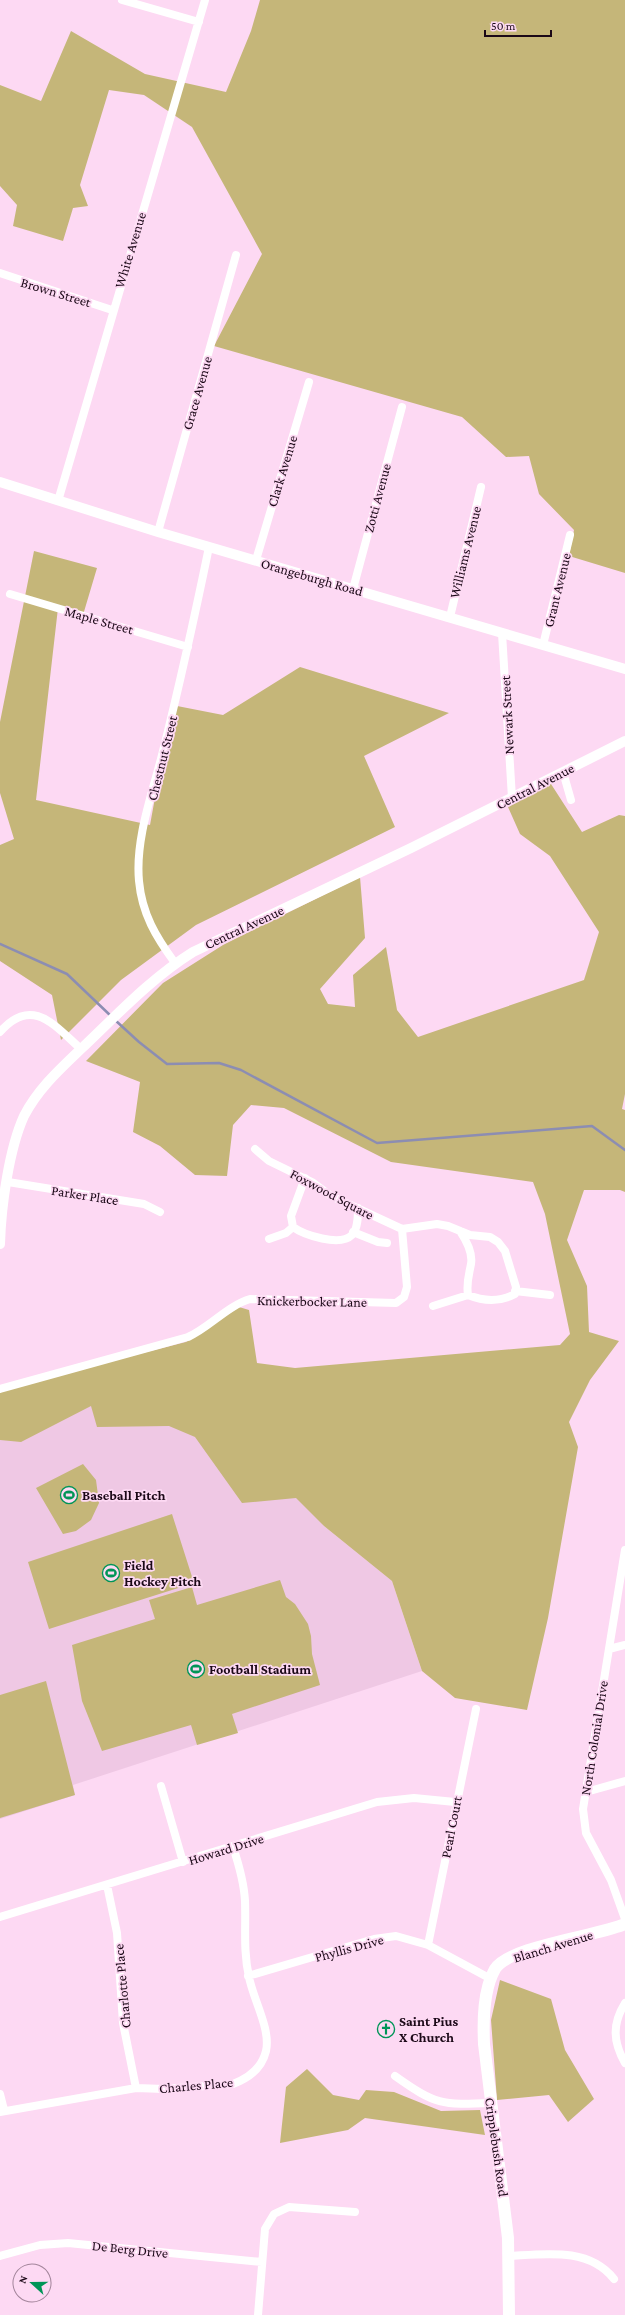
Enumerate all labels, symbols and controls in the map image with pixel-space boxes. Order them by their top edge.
scale bar [485,12,551,38]
text: 50 m [491,19,516,33]
street label: White Avenue [111,210,149,290]
street label: Brown Street [19,274,93,310]
street label: Grace Avenue [179,354,215,432]
street label: Clark Avenue [264,433,300,509]
street label: Zotti Avenue [360,462,394,534]
street label: Williams Avenue [446,504,484,600]
street label: Grant Avenue [540,551,574,629]
street label: Orangeburgh Road [259,555,366,599]
street label: Maple Street [63,603,136,638]
street label: Newark Street [497,675,517,755]
street label: Chestnut Street [144,713,180,802]
street label: Central Avenue [493,760,577,812]
street label: Central Avenue [202,902,286,952]
street label: Foxwood Square [287,1165,377,1223]
street label: Parker Place [50,1182,120,1208]
street label: Knickerbocker Lane [257,1292,367,1310]
sports icon: Baseball Pitch [59,1485,79,1505]
place label: Baseball Pitch [82,1487,165,1503]
place label: Field Hockey Pitch [124,1557,201,1589]
sports icon: Field Hockey Pitch [101,1563,121,1583]
sports icon: Football Stadium [186,1659,206,1679]
place label: Football Stadium [209,1661,311,1677]
street label: North Colonial Drive [577,1679,611,1797]
street label: Pearl Court [437,1794,465,1859]
street label: Howard Drive [186,1830,266,1868]
street label: Blanch Avenue [511,1926,595,1966]
street label: Phyllis Drive [313,1931,385,1965]
street label: Charlotte Place [110,1943,134,2029]
place label: Saint Pius X Church [399,2013,458,2045]
church icon: Saint Pius X Church [376,2019,396,2039]
street label: Charles Place [158,2074,234,2096]
street label: Cripplebush Road [482,2096,512,2198]
street label: De Berg Drive [91,2237,169,2261]
north arrow [12,2263,52,2303]
text: N [16,2273,30,2285]

